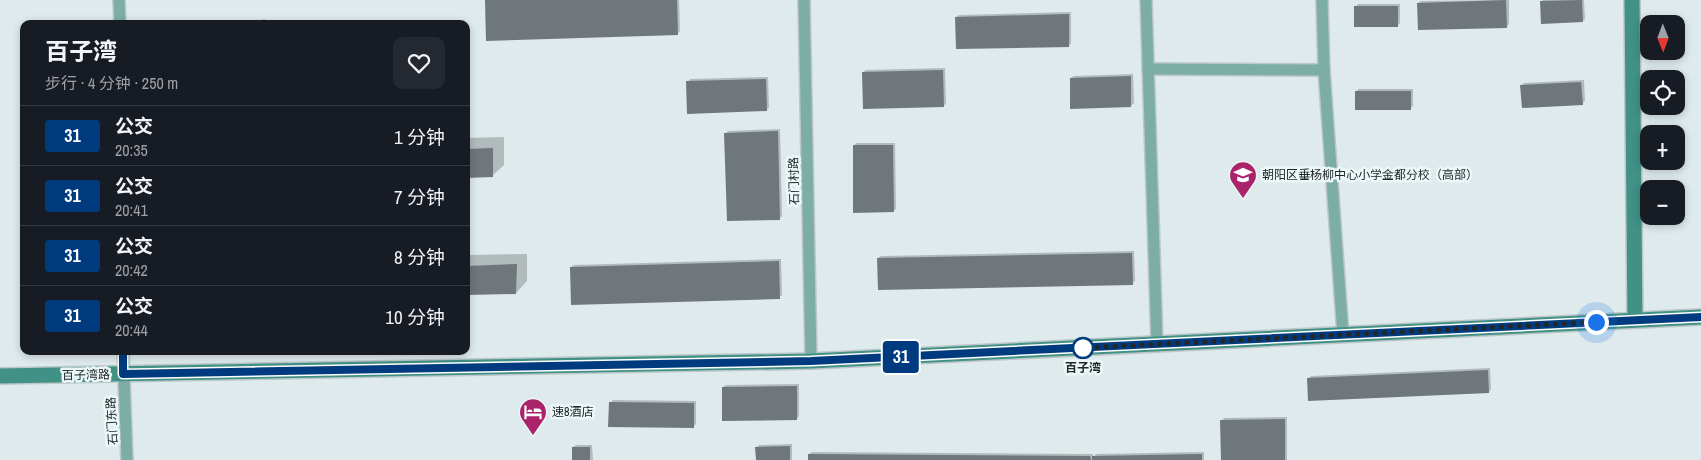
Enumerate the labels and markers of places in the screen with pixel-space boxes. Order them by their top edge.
school or university icon: 朝阳区垂杨柳中心小学金都分校（高部） [1228,160,1258,199]
place label: 朝阳区垂杨柳中心小学金都分校（高部） [1262,167,1478,183]
marker: 百子湾 [1072,337,1094,359]
place label: 百子湾 [1065,360,1101,376]
hotel icon: 速8酒店 [518,397,548,436]
place label: 速8酒店 [552,404,593,420]

